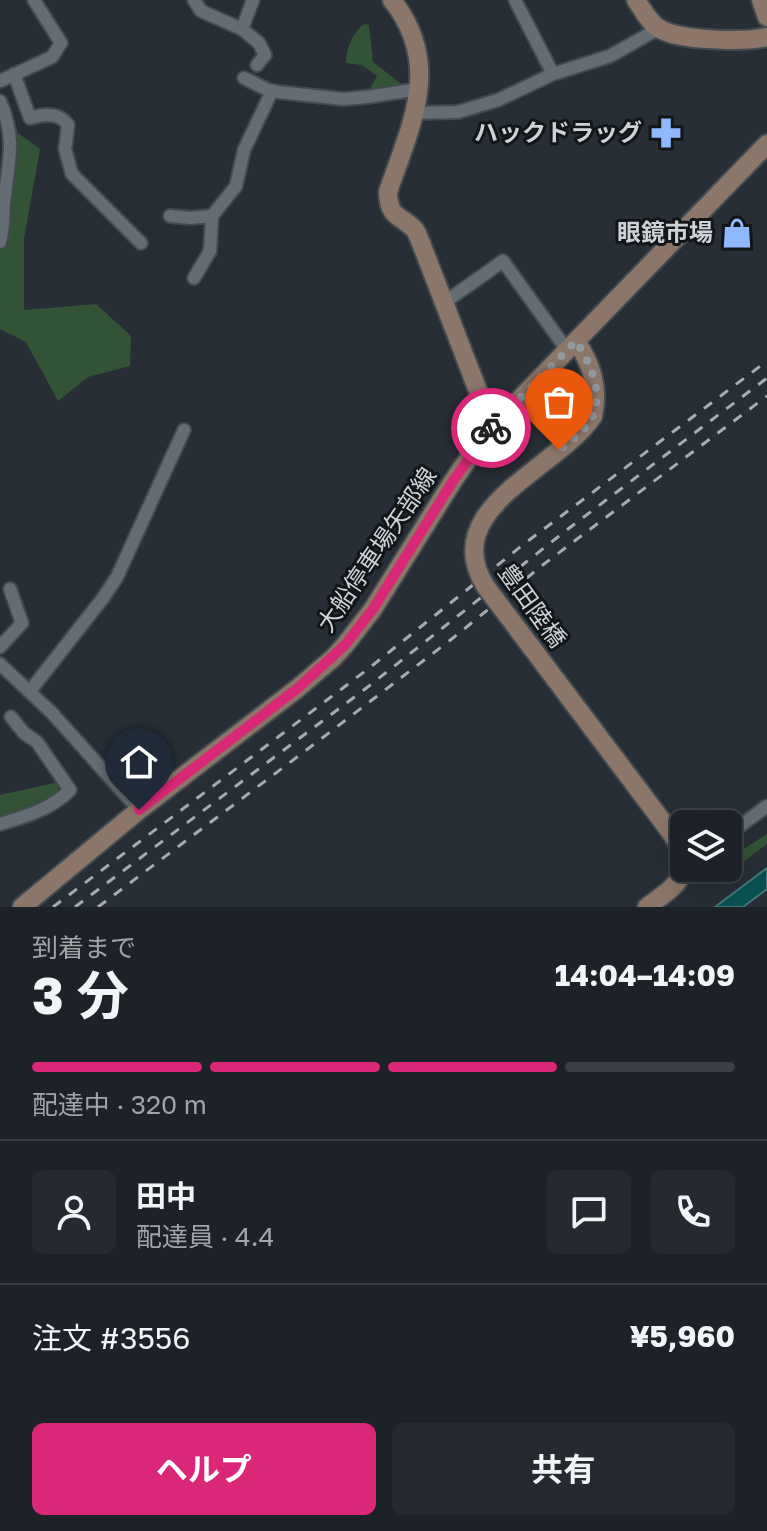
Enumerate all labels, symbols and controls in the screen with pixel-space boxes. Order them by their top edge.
pharmacy icon: ハックドラッグ [649,116,683,150]
place label: ハックドラッグ [474,117,642,146]
shop icon: 眼鏡市場 [720,216,754,250]
place label: 眼鏡市場 [617,217,713,246]
pin [525,368,593,450]
icon: bag [537,380,581,424]
courier [451,388,531,468]
icon: bike [469,406,513,450]
street label: 大船停車場矢部線 [310,461,441,637]
street label: 豊田陸橋 [493,558,573,652]
pin [105,728,173,810]
icon: home [117,740,161,784]
map controls [670,810,742,882]
button: layers [670,810,742,882]
text: 到着まで [32,932,136,963]
text: 14:04–14:09 [555,957,735,993]
text: 3 分 [32,963,129,1025]
text: 配達中 · 320 m [32,1089,207,1120]
button: person [32,1170,116,1254]
button: chat [547,1170,631,1254]
button: phone [651,1170,735,1254]
text: 田中 [136,1178,196,1214]
text: 配達員 · 4.4 [136,1221,274,1252]
text: ¥5,960 [630,1318,735,1354]
text: 注文 #3556 [32,1320,190,1356]
button: ヘルプ [32,1423,376,1515]
button: 共有 [392,1423,735,1515]

